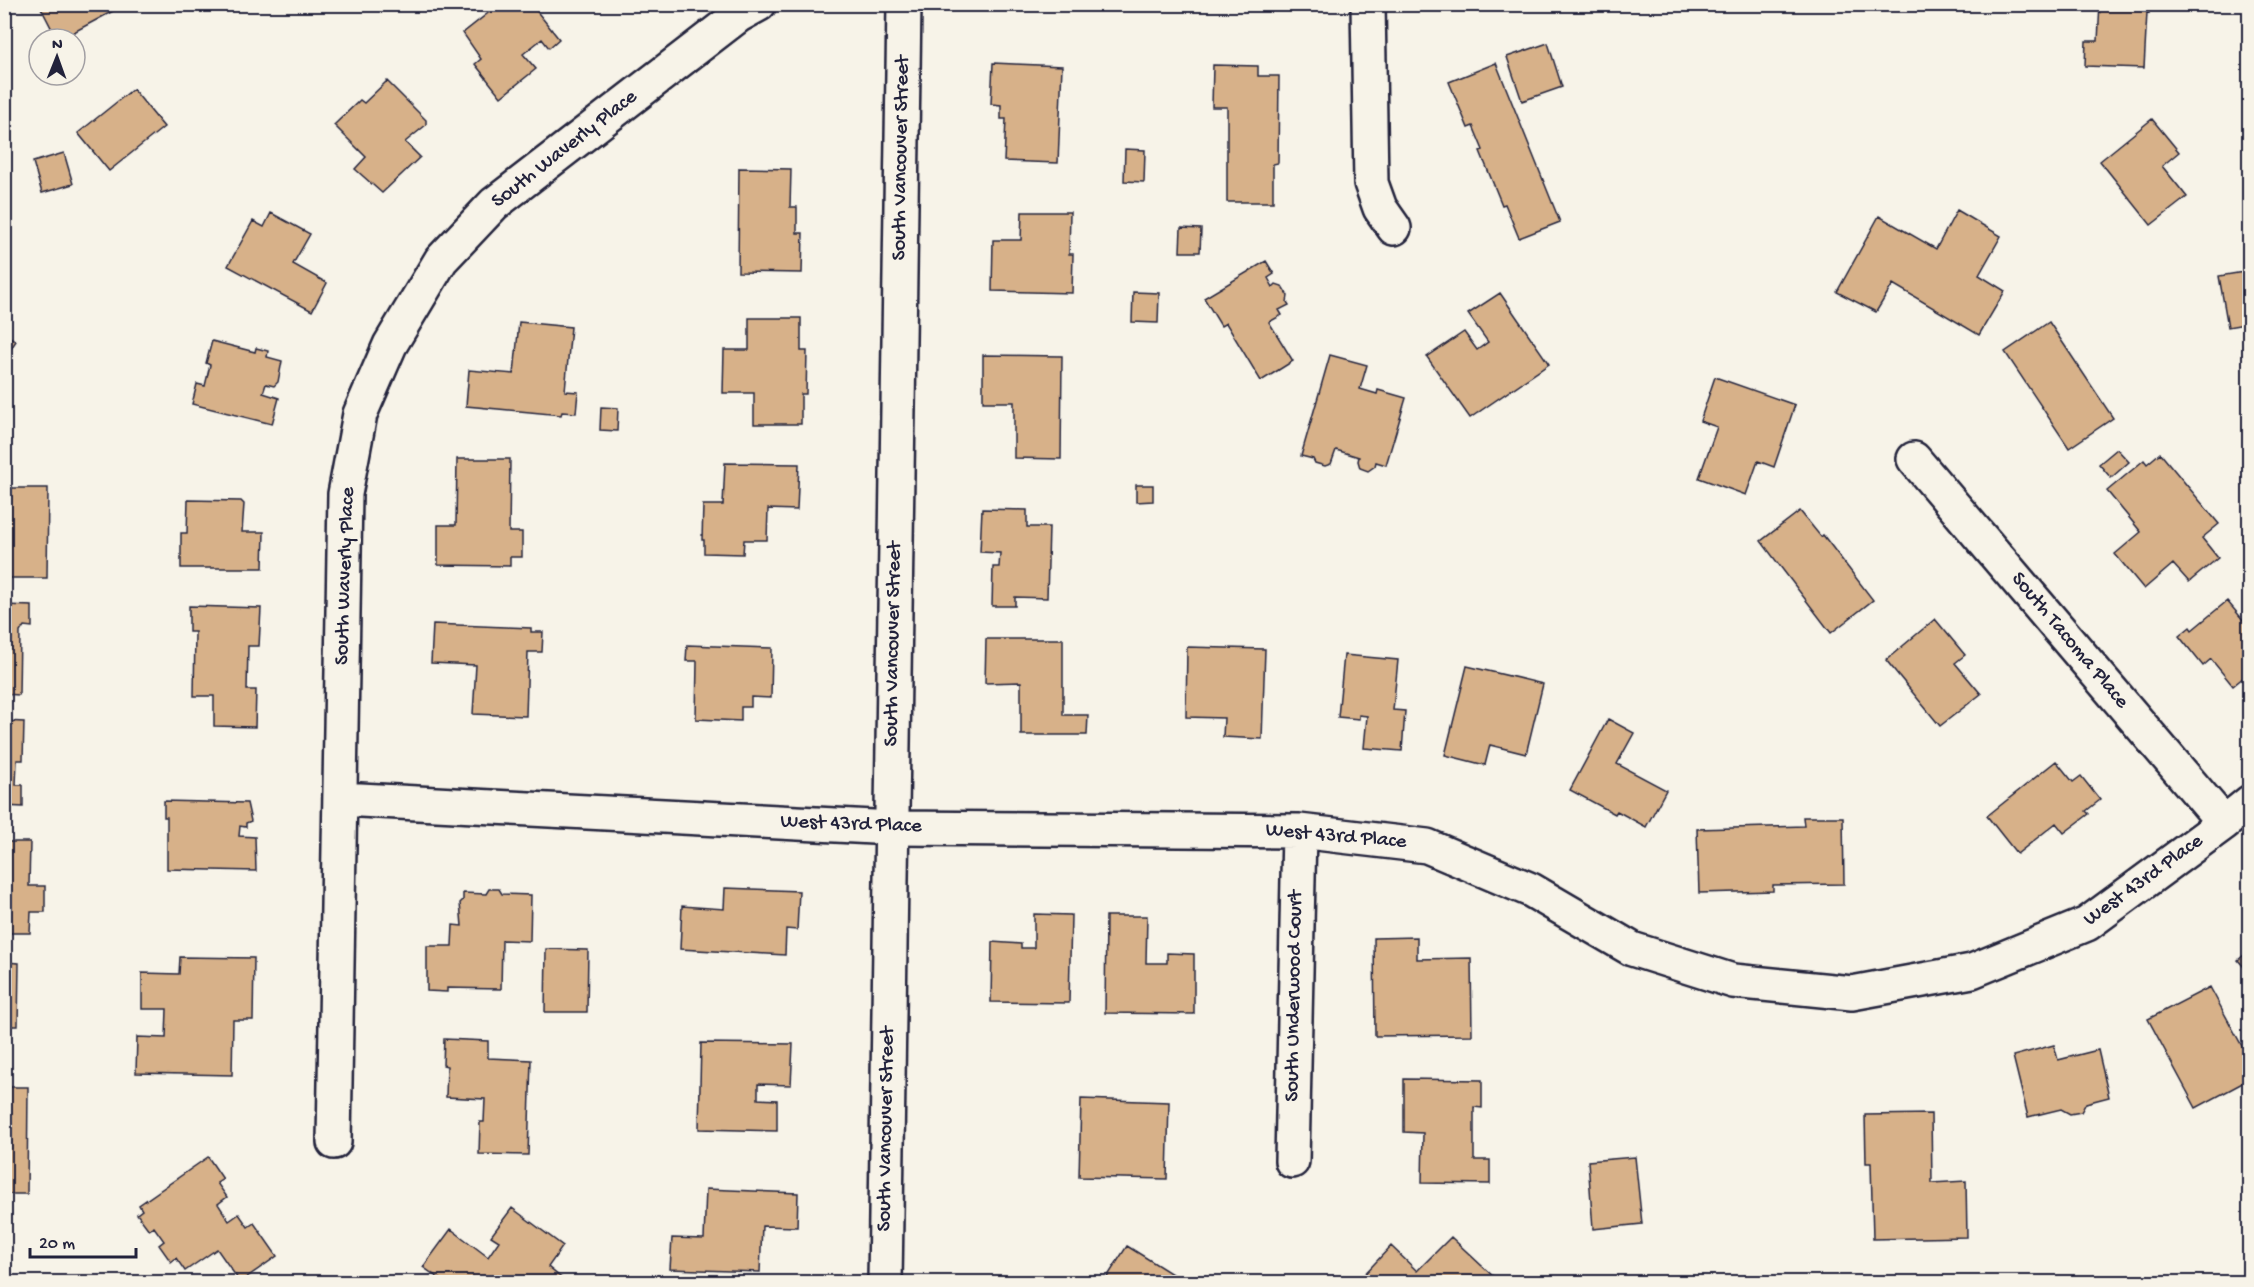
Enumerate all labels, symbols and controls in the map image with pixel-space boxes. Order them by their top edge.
north arrow [27,27,87,87]
text: N [52,36,63,55]
street label: South Vancouver Street [888,53,916,261]
street label: South Waverly Place [487,85,644,215]
street label: South Waverly Place [330,485,362,665]
street label: South Vancouver Street [880,539,908,747]
street label: South Tacoma Place [2005,568,2134,715]
street label: West 43rd Place [780,810,923,840]
street label: West 43rd Place [1264,818,1409,856]
street label: West 43rd Place [2079,829,2209,933]
street label: South Underwood Court [1281,888,1309,1102]
street label: South Vancouver Street [873,1024,901,1232]
scale bar [30,1221,136,1259]
text: 20 m [39,1234,75,1255]

